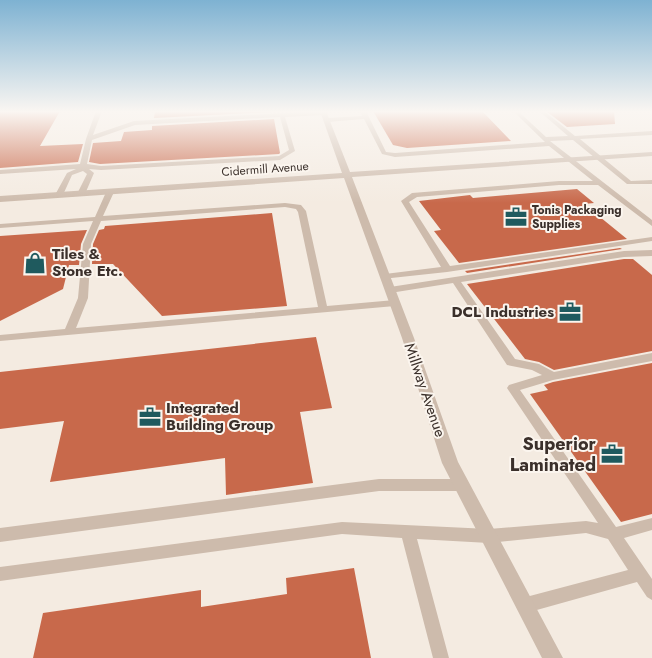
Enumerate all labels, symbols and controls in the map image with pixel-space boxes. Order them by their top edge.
street label: Cidermill Avenue [221,157,309,181]
place label: Tonis Packaging Supplies [532,201,622,233]
office icon: Tonis Packaging Supplies [503,204,529,230]
place label: Tiles & Stone Etc. [52,243,123,282]
shop icon: Tiles & Stone Etc. [22,250,48,276]
office icon: DCL Industries [557,299,583,325]
place label: DCL Industries [451,301,554,323]
street label: Millway Avenue [399,340,451,440]
place label: Integrated Building Group [166,397,273,436]
office icon: Integrated Building Group [137,404,163,430]
place label: Superior Laminated [510,431,597,478]
office icon: Superior Laminated [599,441,625,467]

